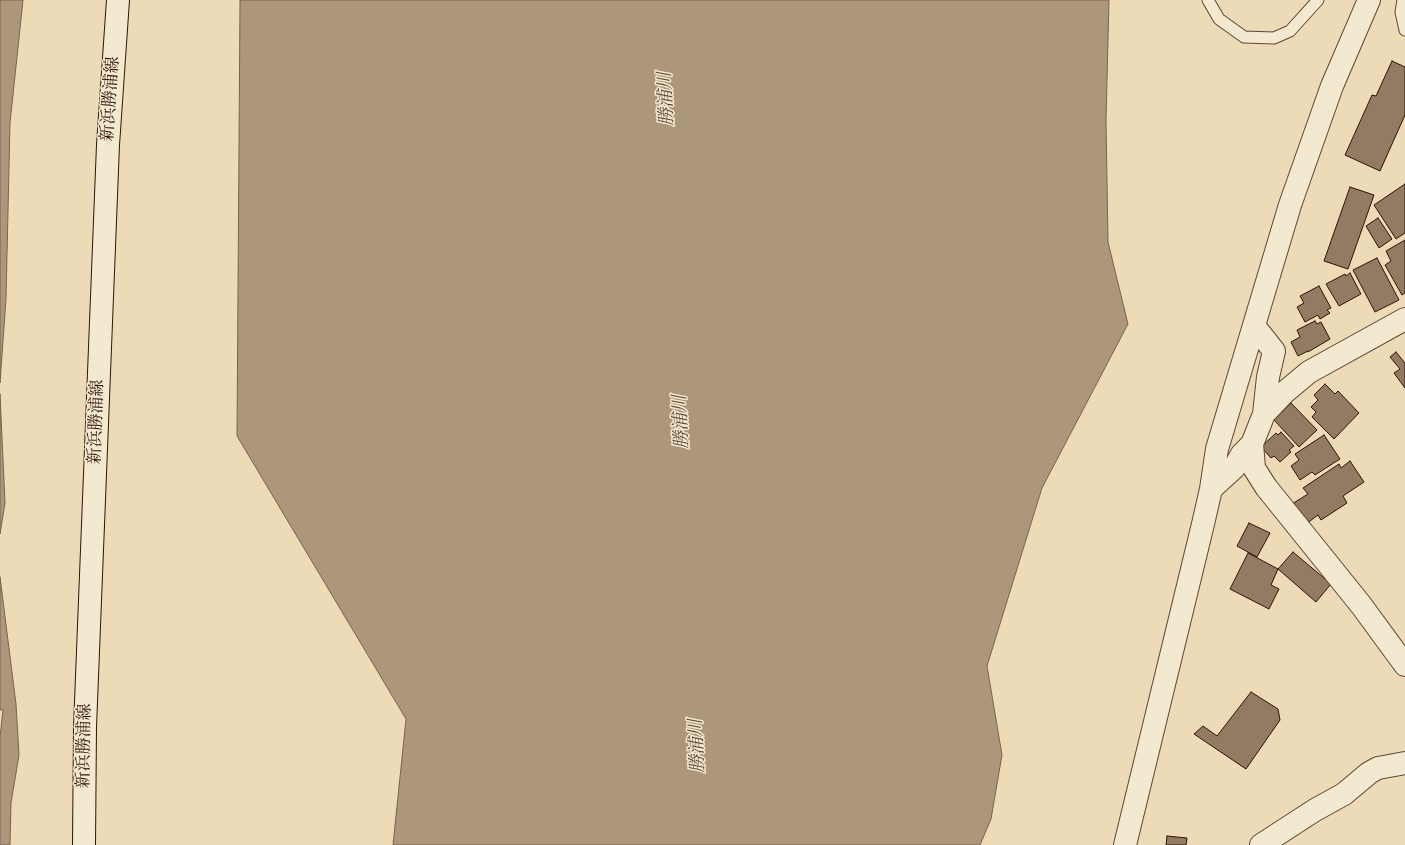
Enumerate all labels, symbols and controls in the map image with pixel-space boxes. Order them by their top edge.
street label: 新浜勝浦線 [98,56,124,142]
water label: 勝浦川 [655,71,679,127]
street label: 新浜勝浦線 [85,379,109,465]
water label: 勝浦川 [670,394,694,450]
street label: 新浜勝浦線 [74,703,96,789]
water label: 勝浦川 [686,718,710,774]

